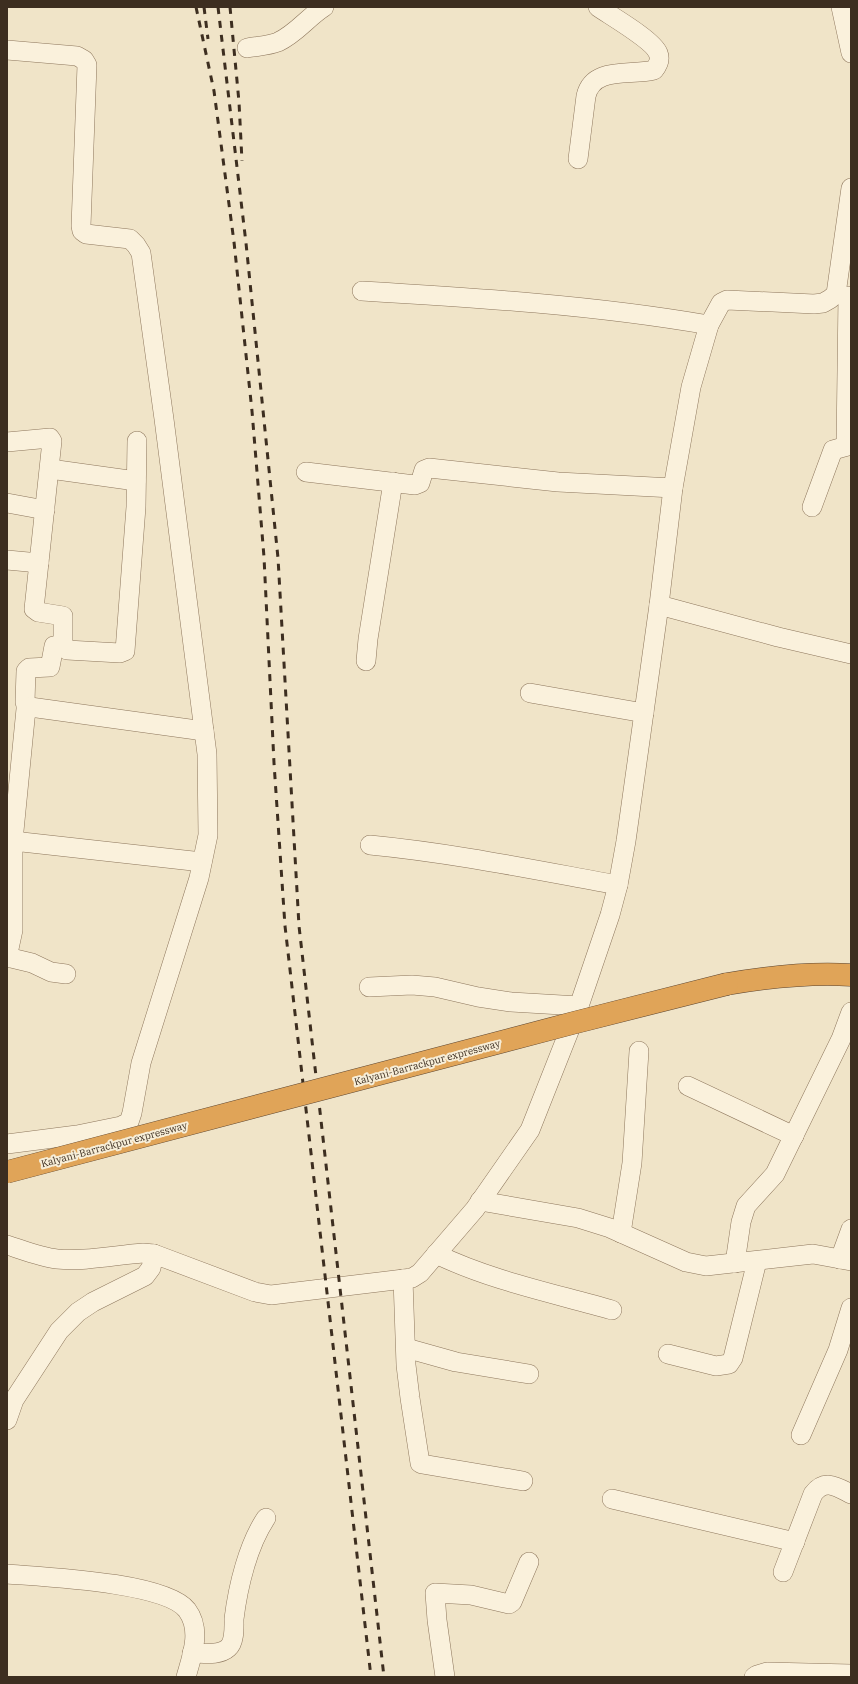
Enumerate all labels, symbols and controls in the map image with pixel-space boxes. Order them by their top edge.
street label: Kalyani-Barrackpur expressway [353,1037,502,1088]
street label: Kalyani-Barrackpur expressway [40,1119,189,1170]

